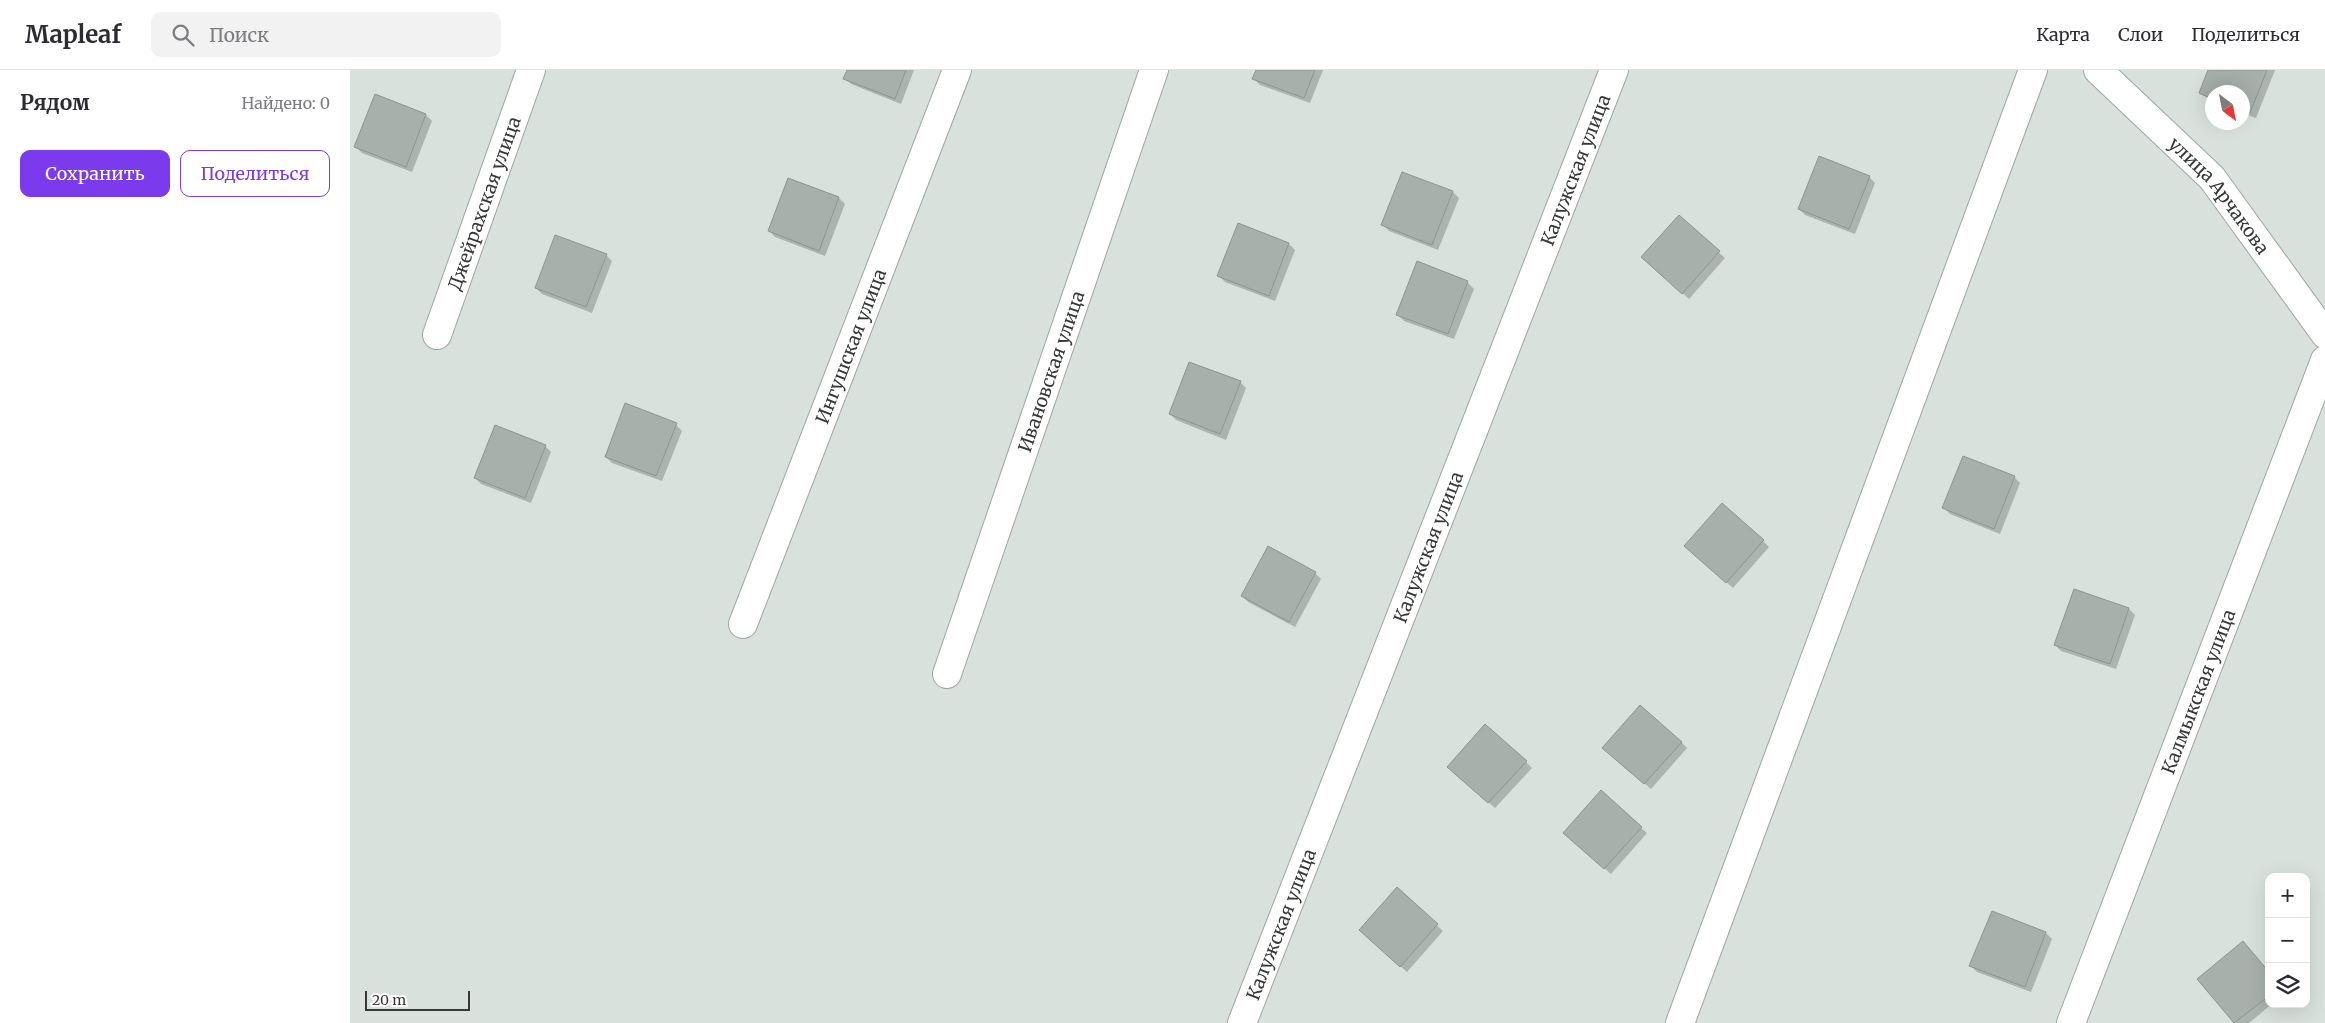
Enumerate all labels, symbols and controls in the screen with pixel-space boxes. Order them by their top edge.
search box [151,12,501,57]
text: Mapleaf [25,19,121,50]
icon: search [169,21,197,49]
text: Поиск [209,23,269,47]
text: Карта [2036,23,2090,46]
text: Слои [2118,23,2163,46]
text: Поделиться [2191,23,2300,46]
north arrow [2205,85,2250,130]
text: Рядом [20,89,90,116]
street label: Калужская улица [1535,90,1615,249]
text: Найдено: 0 [241,93,330,113]
street label: Джейрахская улица [442,113,525,293]
street label: улица Арчакова [2164,132,2275,259]
button: Сохранить [20,150,170,197]
button: Поделиться [180,150,330,197]
street label: Ингушская улица [810,265,891,427]
street label: Ивановская улица [1012,287,1089,455]
street label: Калужская улица [1388,468,1468,626]
street label: Калмыкская улица [2156,605,2240,777]
street label: Калужская улица [1241,845,1321,1003]
map controls [2265,873,2310,1008]
button: + [2265,873,2310,918]
button: − [2265,918,2310,963]
button: layers [2265,963,2310,1008]
scale bar [365,988,470,1011]
text: 20 m [372,991,406,1009]

